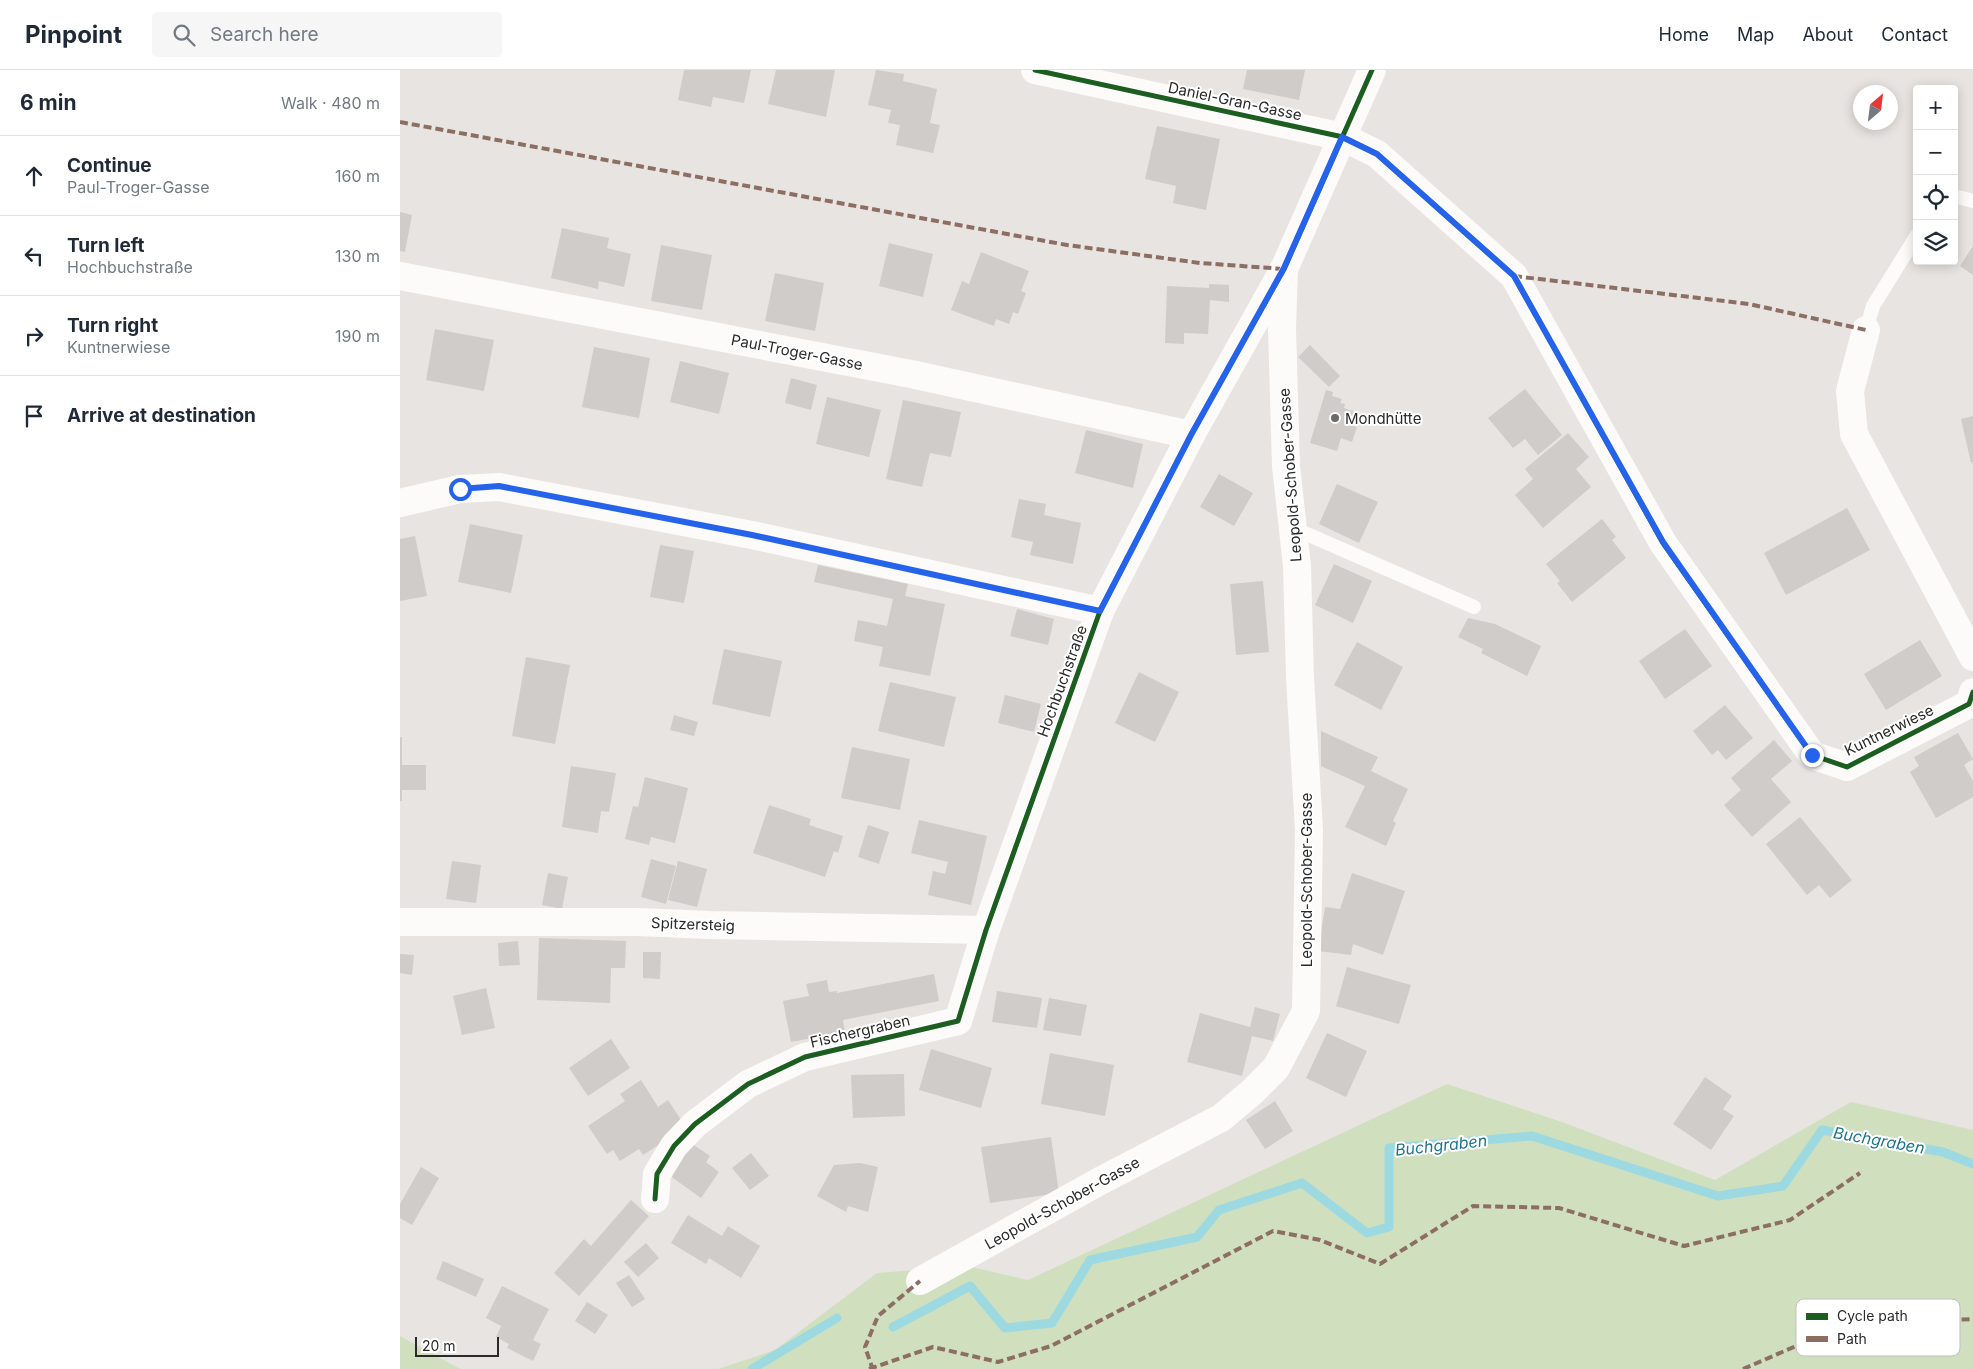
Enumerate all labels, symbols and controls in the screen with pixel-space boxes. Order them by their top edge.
search box [152,12,502,57]
text: Pinpoint [25,20,122,49]
icon: search [170,21,198,49]
text: Search here [210,23,319,46]
text: Home [1659,24,1709,45]
text: Map [1737,24,1774,45]
text: About [1802,24,1853,45]
text: Contact [1881,24,1948,45]
street label: Daniel-Gran-Gasse [1166,78,1304,124]
north arrow [1853,85,1898,130]
map controls [1913,85,1958,265]
button: + [1913,85,1958,130]
text: 6 min [20,90,77,115]
text: Walk · 480 m [281,93,380,113]
button: − [1913,130,1958,175]
text: Continue [67,154,152,177]
icon: ahead [20,162,48,190]
text: 160 m [335,166,380,186]
button: locate [1913,175,1958,220]
text: Paul-Troger-Gasse [67,177,210,197]
button: layers [1913,220,1958,265]
text: Turn left [67,234,145,257]
icon: left [20,242,48,270]
text: 130 m [335,246,380,266]
text: Hochbuchstraße [67,257,193,277]
text: Turn right [67,314,158,337]
icon: right [20,322,48,350]
text: 190 m [335,326,380,346]
street label: Paul-Troger-Gasse [730,330,864,374]
text: Kuntnerwiese [67,337,170,357]
street label: Leopold-Schober-Gasse [1274,387,1306,563]
icon: arrive [20,402,48,430]
text: Arrive at destination [67,404,256,427]
place label: Mondhütte [1345,409,1421,428]
marker: Mondhütte [1329,412,1341,424]
route start [449,478,472,501]
street label: Hochbuchstraße [1033,622,1091,740]
street label: Kuntnerwiese [1841,700,1937,760]
route end [1801,744,1824,767]
street label: Leopold-Schober-Gasse [1297,793,1316,967]
street label: Spitzersteig [651,913,735,935]
street label: Fischergraben [808,1010,912,1052]
water label: Buchgraben [1832,1122,1926,1158]
water label: Buchgraben [1394,1130,1488,1160]
street label: Leopold-Schober-Gasse [981,1152,1143,1254]
legend [1796,1299,1960,1356]
text: Cycle path [1837,1307,1908,1324]
text: Path [1837,1330,1867,1347]
scale bar [415,1334,499,1357]
text: 20 m [422,1337,456,1354]

